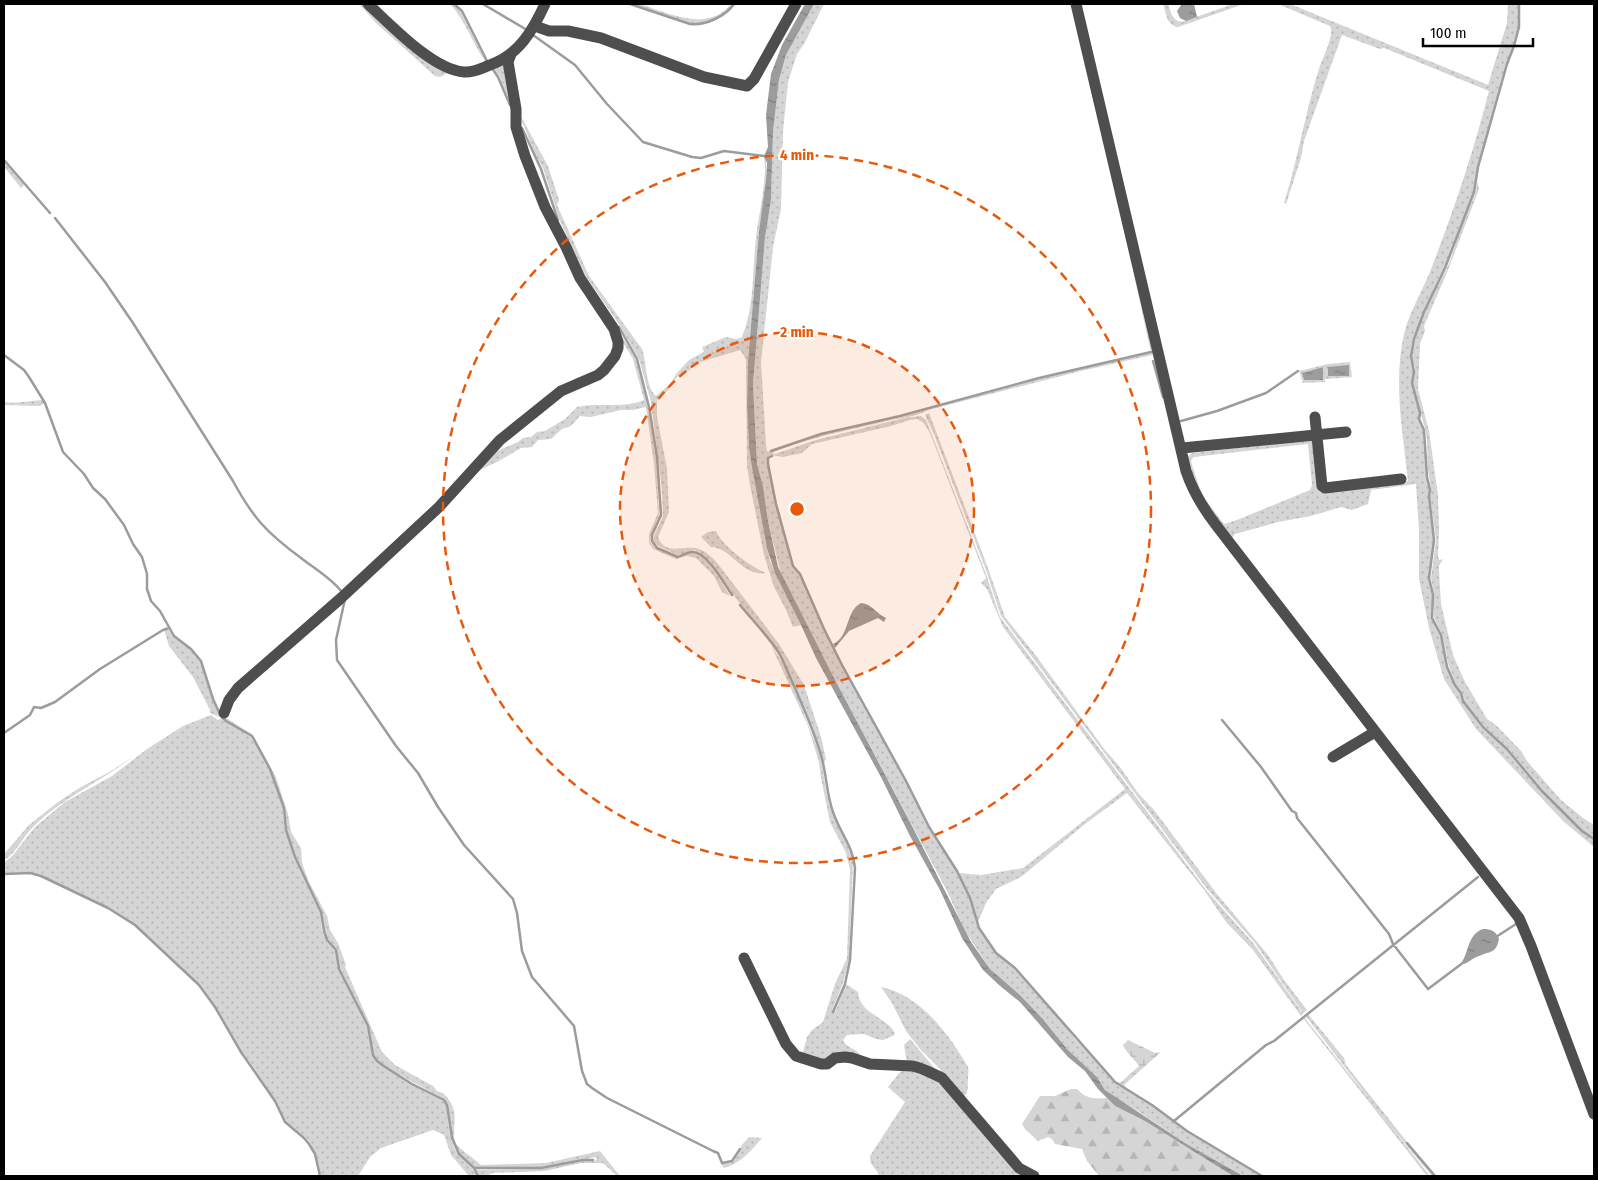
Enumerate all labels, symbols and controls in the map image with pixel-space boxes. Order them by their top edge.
scale bar [1423,15,1533,47]
text: 100 m [1430,24,1467,42]
text: 4 min [780,146,814,164]
text: 2 min [779,323,814,341]
centre of rings [788,500,806,518]

